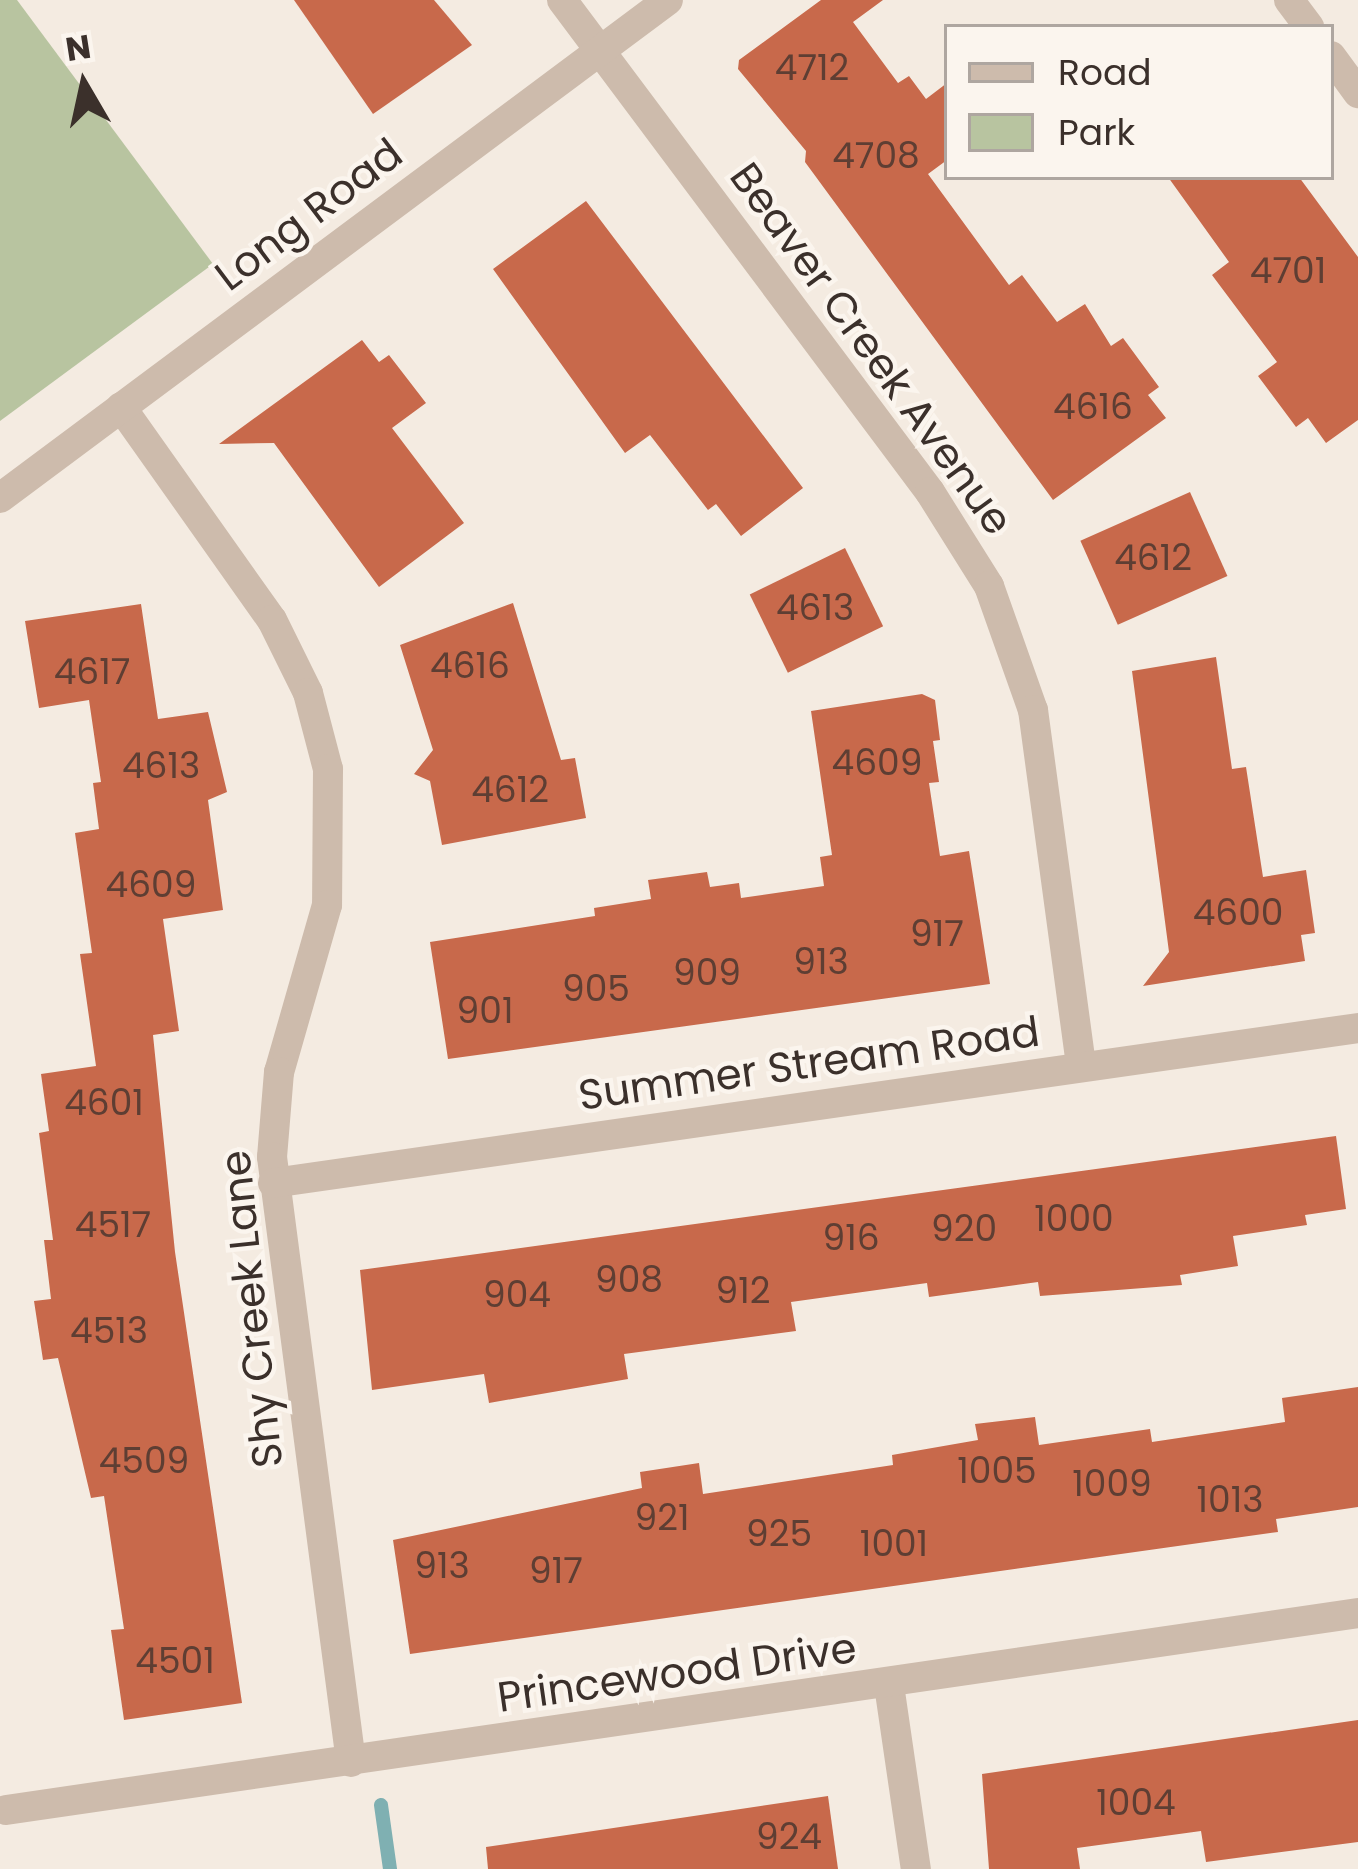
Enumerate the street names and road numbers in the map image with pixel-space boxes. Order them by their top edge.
street label: Long Road [206,128,412,302]
street label: Beaver Creek Avenue [719,153,1023,545]
street label: Summer Stream Road [575,1007,1043,1121]
street label: Shy Creek Lane [210,1148,294,1470]
street label: Princewood Drive [494,1623,860,1723]

